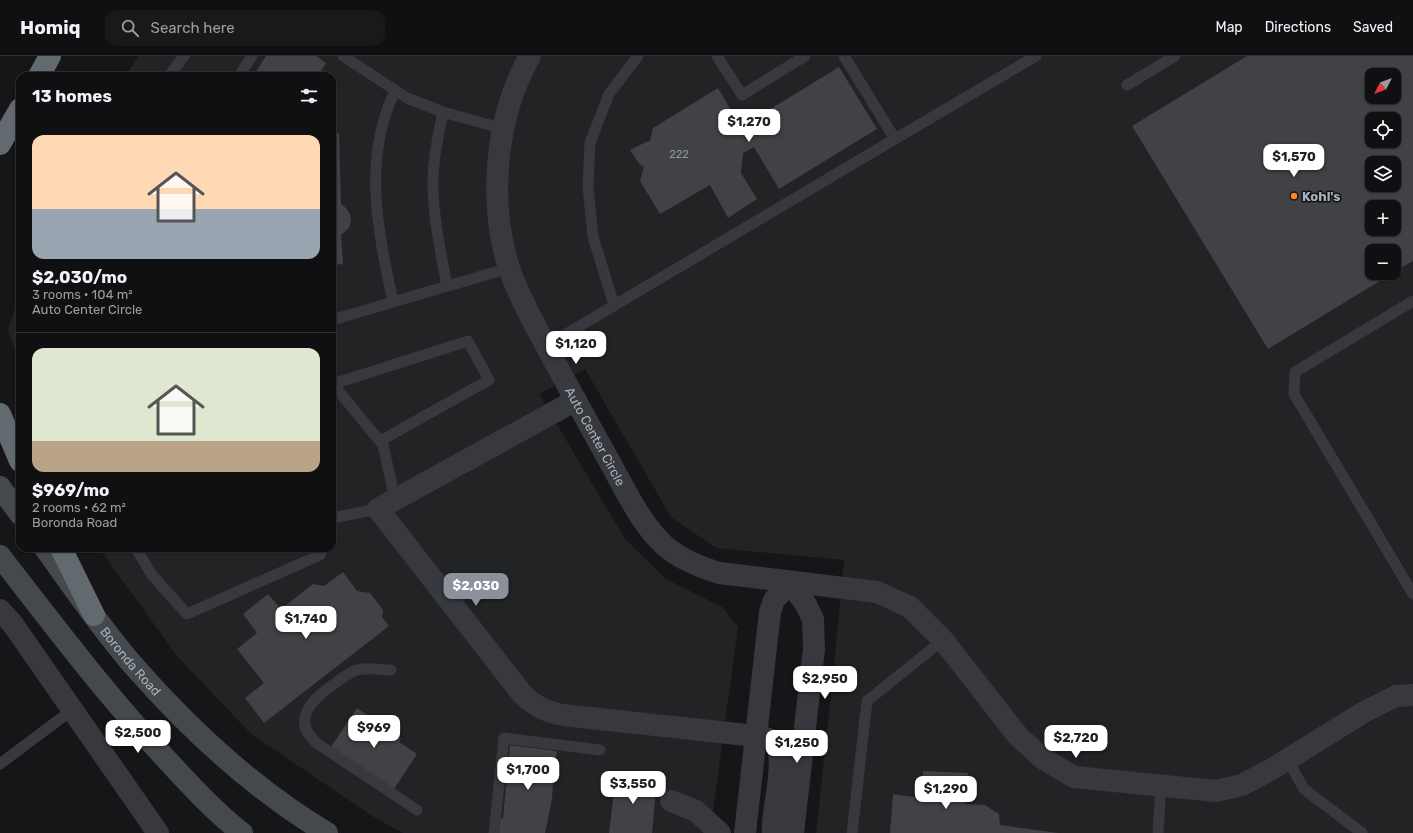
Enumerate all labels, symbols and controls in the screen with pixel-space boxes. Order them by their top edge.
search box [105,10,385,46]
text: Homiq [20,16,81,39]
icon: search [119,17,141,39]
text: Search here [151,19,235,37]
text: Map [1216,19,1243,36]
text: Directions [1265,19,1331,36]
text: Saved [1353,19,1393,36]
north arrow [1365,68,1401,104]
map controls [1365,68,1401,280]
icon: filters [298,85,320,107]
text: 13 homes [32,86,112,106]
pin: $1,270 [716,109,782,143]
button: locate [1365,112,1401,148]
text: $1,270 [727,114,771,129]
pin: $1,570 [1261,144,1327,178]
house number: 222 [669,148,689,161]
text: $1,570 [1272,149,1316,164]
button: layers [1365,156,1401,192]
icon: home [140,161,212,233]
place label: Kohl's [1302,189,1340,204]
marker: Kohl's [1289,191,1299,201]
button: + [1365,200,1401,236]
button: − [1365,244,1401,280]
text: $2,030/mo [32,267,127,287]
text: 3 rooms · 104 m² [32,287,133,302]
text: Auto Center Circle [32,302,142,317]
pin: $1,120 [543,331,609,365]
text: $1,120 [555,336,597,351]
icon: home [140,374,212,446]
street label: Auto Center Circle [562,385,628,489]
text: $969/mo [32,480,110,500]
text: 2 rooms · 62 m² [32,500,126,515]
text: Boronda Road [32,515,117,530]
pin: $2,030 [443,573,509,607]
text: $2,030 [453,578,499,593]
pin: $1,740 [273,606,339,640]
text: $1,740 [284,611,328,626]
street label: Boronda Road [97,624,164,699]
pin: $2,950 [792,666,858,700]
text: $2,950 [802,671,848,686]
pin: $969 [350,715,398,749]
pin: $2,500 [105,720,171,754]
text: $969 [357,720,391,735]
text: $2,500 [115,725,161,740]
pin: $2,720 [1043,725,1109,759]
pin: $1,250 [764,730,830,764]
text: $2,720 [1053,730,1099,745]
text: $1,250 [775,735,819,750]
pin: $1,700 [495,757,561,791]
text: $1,700 [506,762,550,777]
pin: $3,550 [600,771,666,805]
text: $3,550 [610,776,656,791]
pin: $1,290 [913,776,979,810]
text: $1,290 [924,781,968,796]

